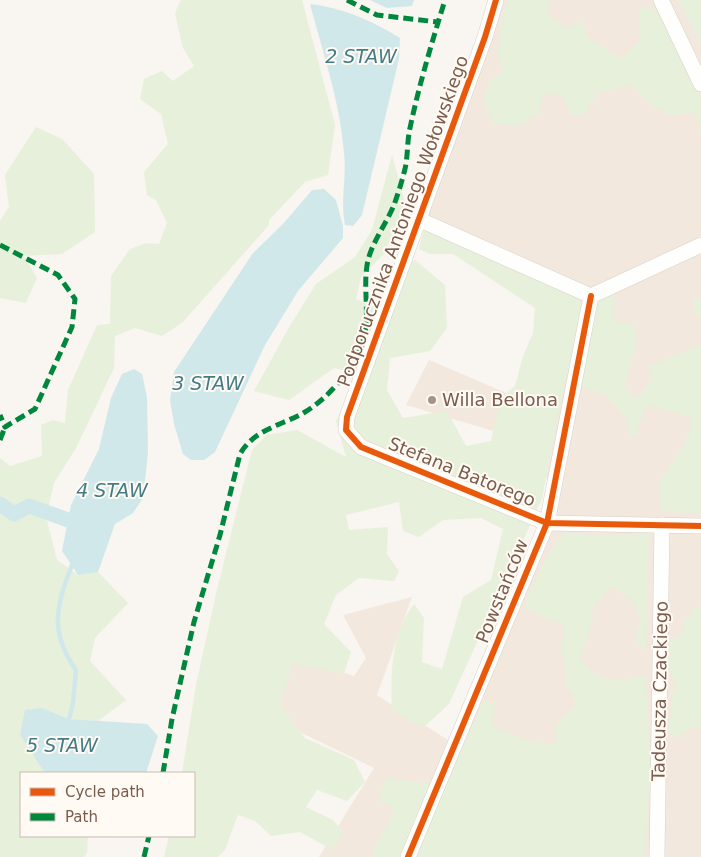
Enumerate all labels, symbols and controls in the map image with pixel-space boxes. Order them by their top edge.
water label: 2 STAW [325,45,398,67]
street label: Podporucznika Antoniego Wołowskiego [333,52,472,389]
water label: 3 STAW [172,372,245,394]
place label: Willa Bellona [442,389,558,410]
marker: Willa Bellona [426,394,438,406]
street label: Stefana Batorego [385,432,539,511]
water label: 4 STAW [76,479,149,501]
street label: Powstańców [471,536,532,646]
street label: Tadeusza Czackiego [647,601,672,782]
water label: 5 STAW [26,734,99,756]
legend [20,772,195,837]
text: Cycle path [65,783,145,801]
text: Path [65,808,98,826]

